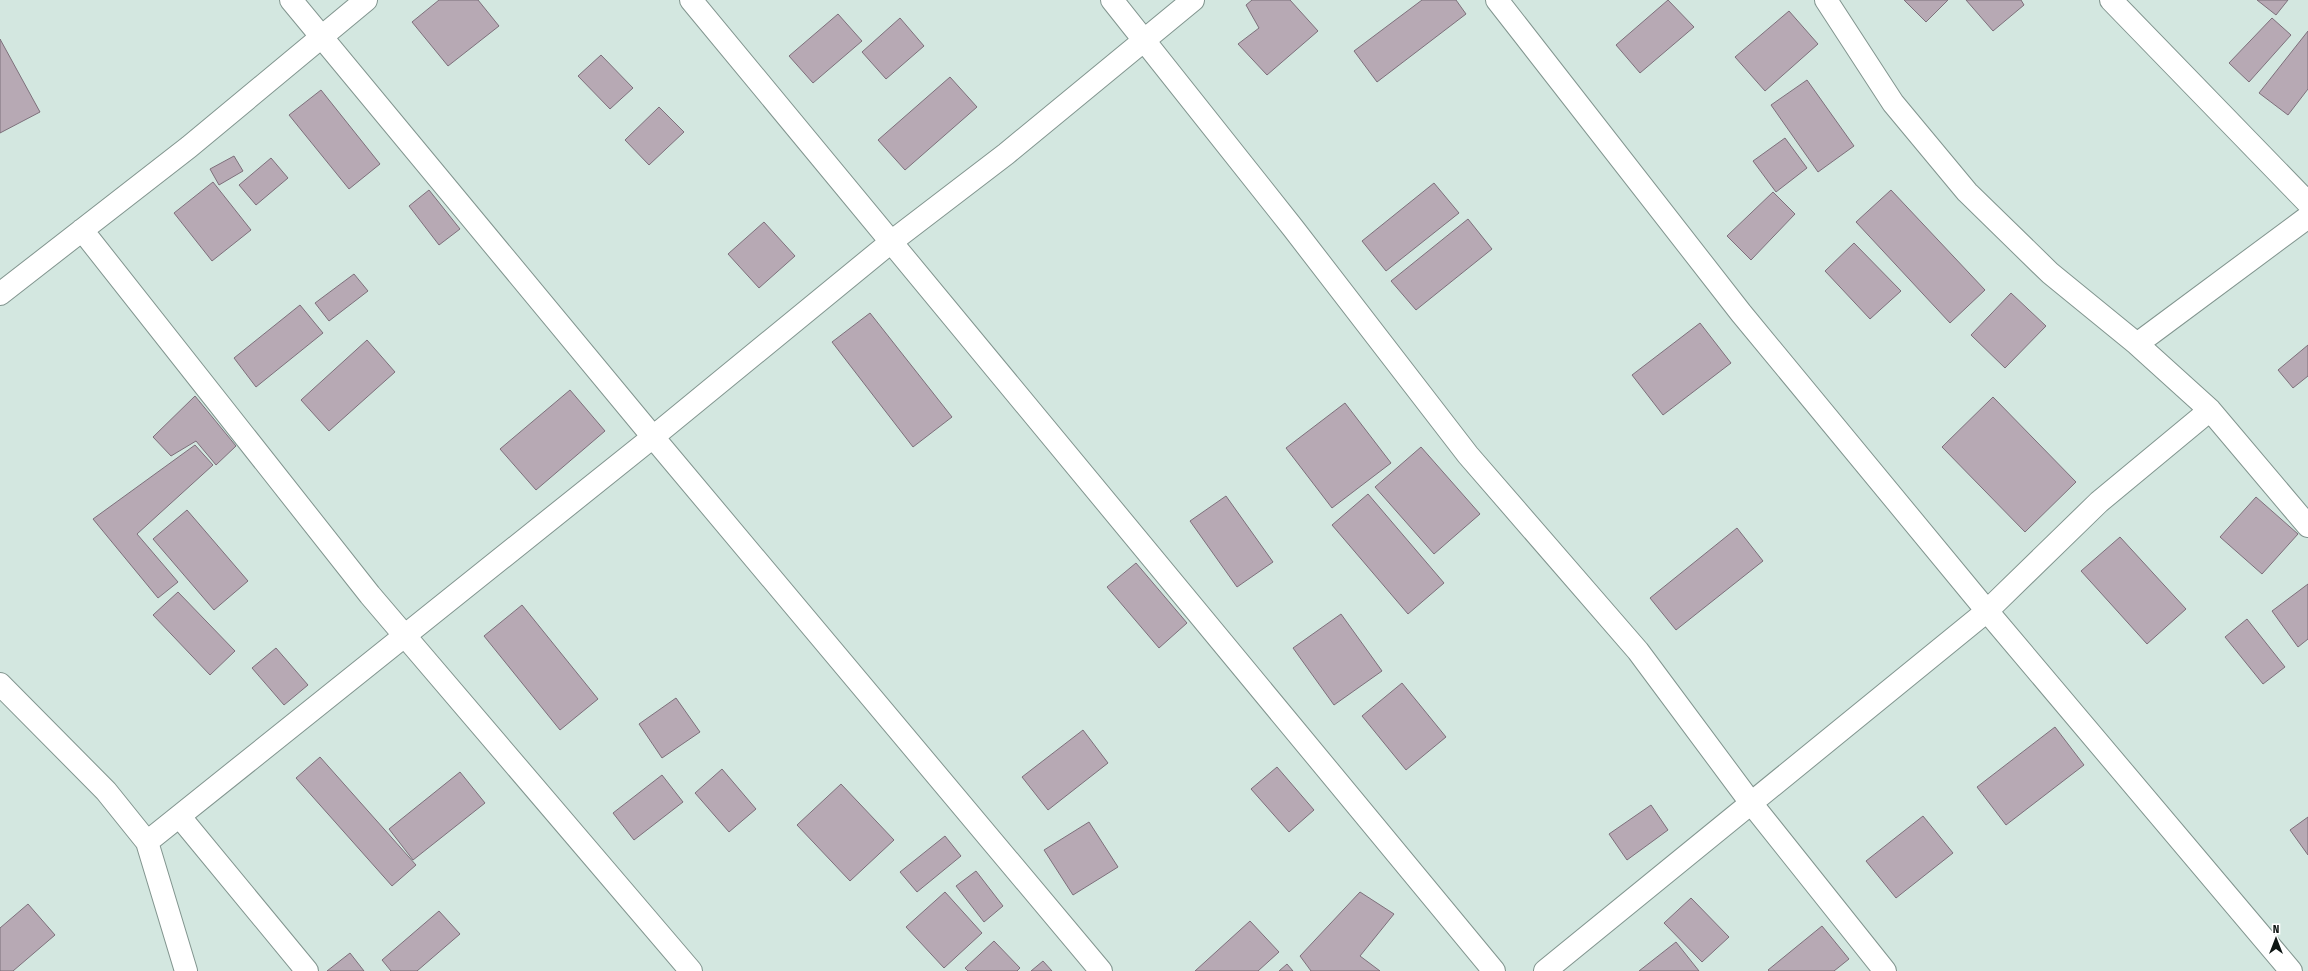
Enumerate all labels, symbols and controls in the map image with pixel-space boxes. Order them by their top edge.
north arrow [2256,919,2296,959]
text: N [2273,923,2279,936]

